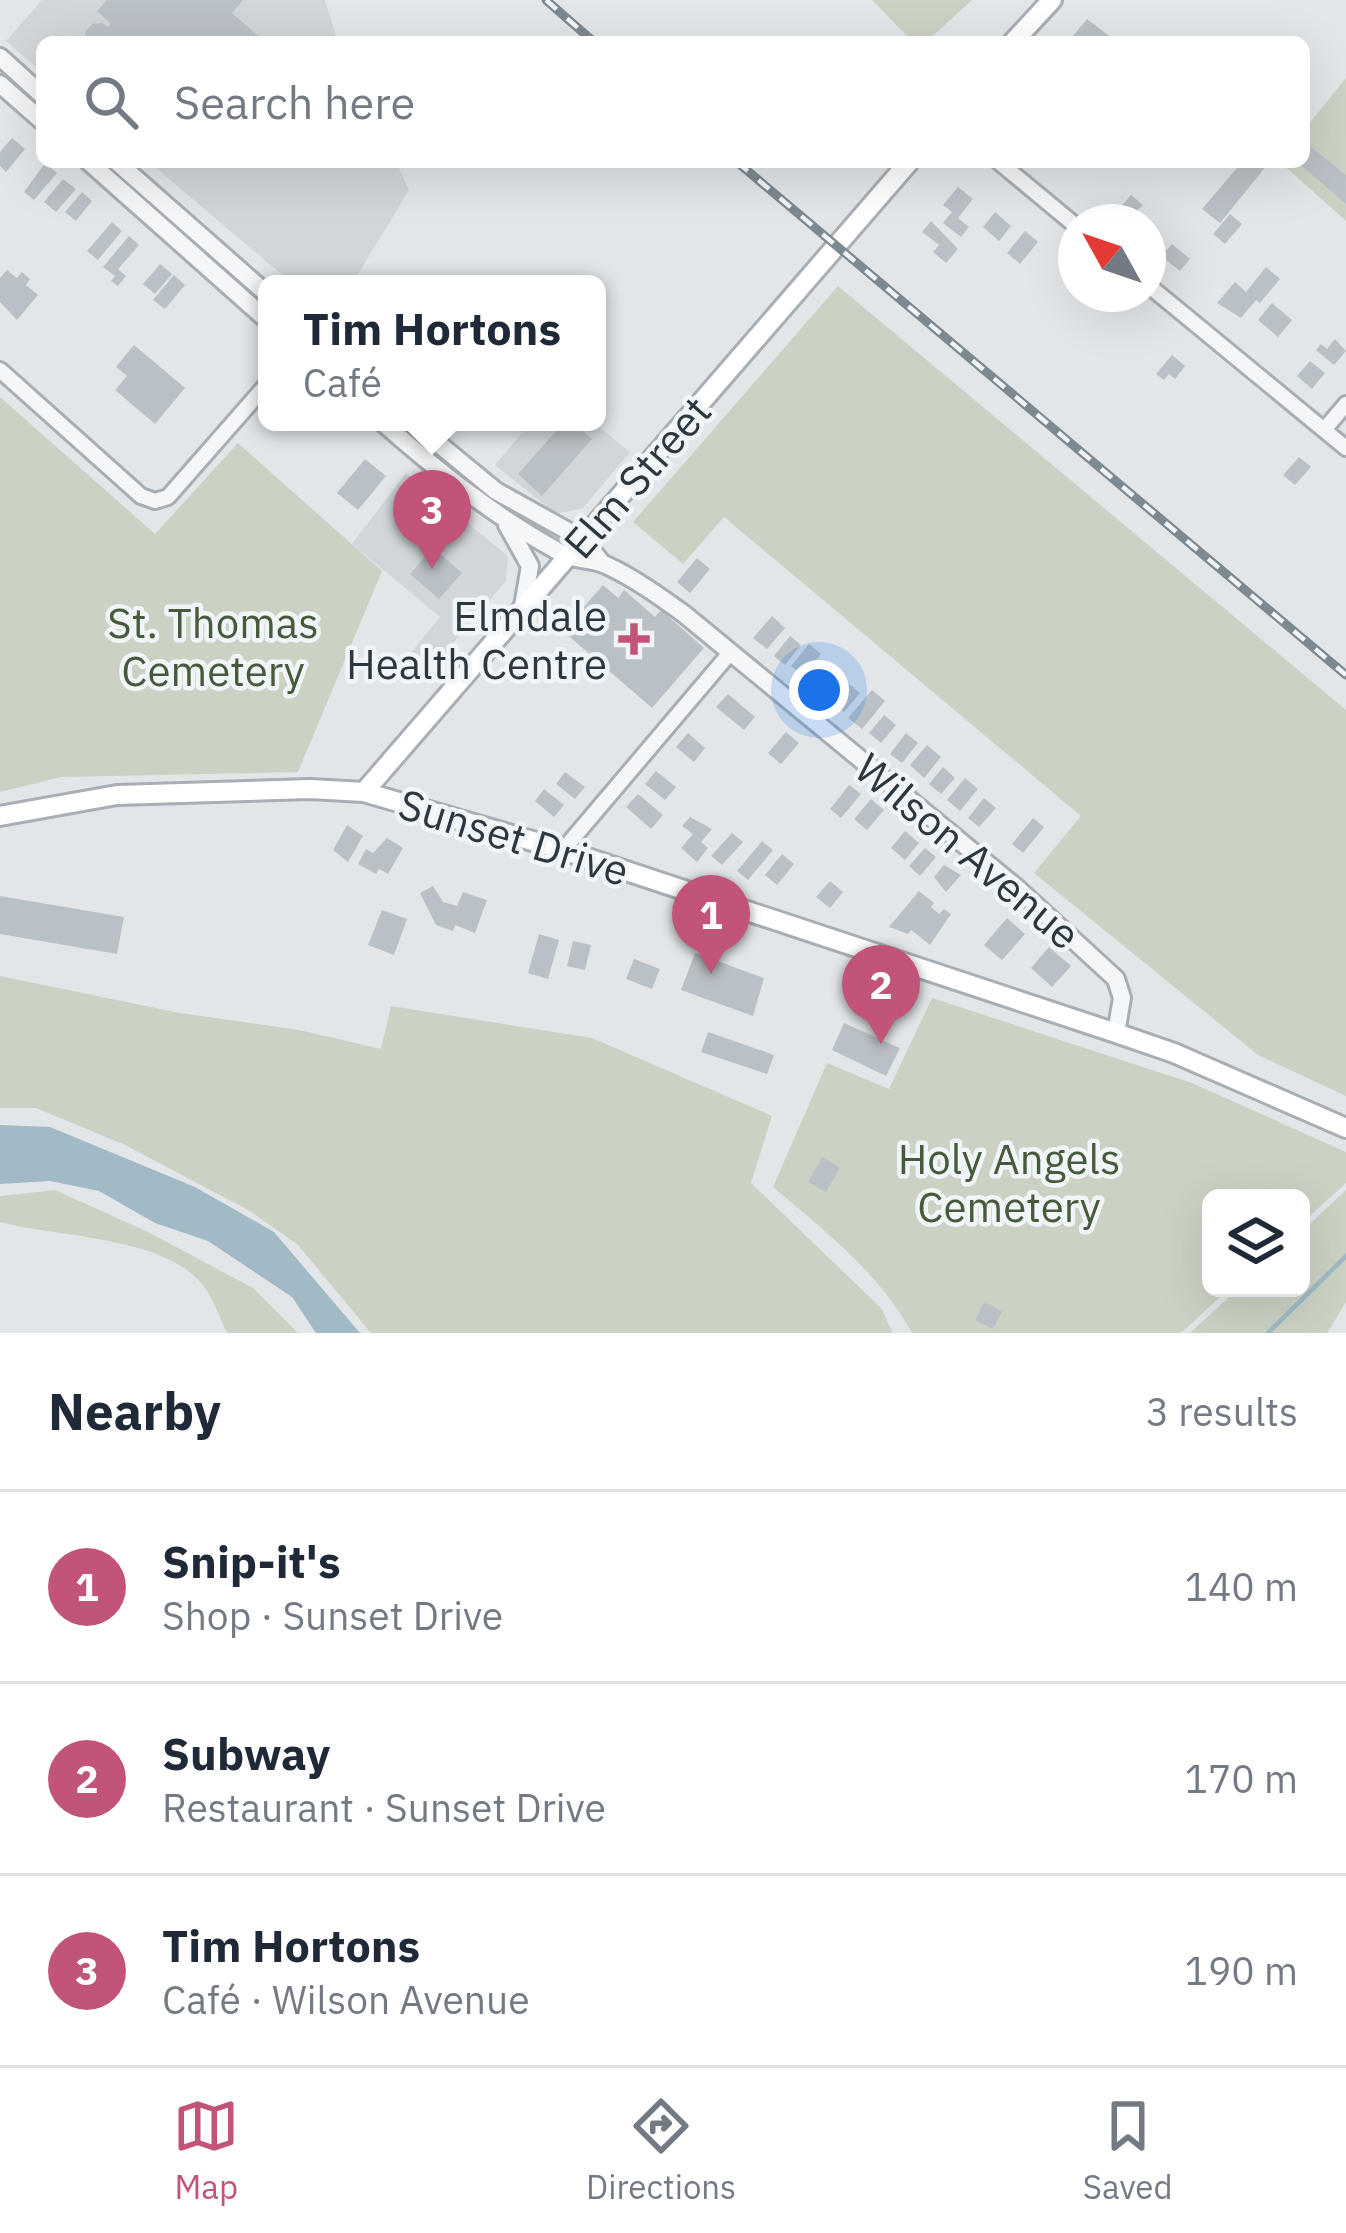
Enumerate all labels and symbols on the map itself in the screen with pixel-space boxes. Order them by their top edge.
north arrow [1058,204,1166,312]
street label: Elm Street [551,384,723,570]
pin: 3 [393,470,471,569]
place label: Elmdale Health Centre [346,588,607,691]
park label: St. Thomas Cemetery [107,595,319,698]
marker: Elmdale Health Centre [618,623,650,655]
your location [789,660,849,720]
street label: Wilson Avenue [844,741,1092,961]
street label: Sunset Drive [392,776,636,898]
pin: 1 [672,875,750,974]
pin: 2 [842,945,920,1044]
park label: Holy Angels Cemetery [898,1131,1120,1234]

